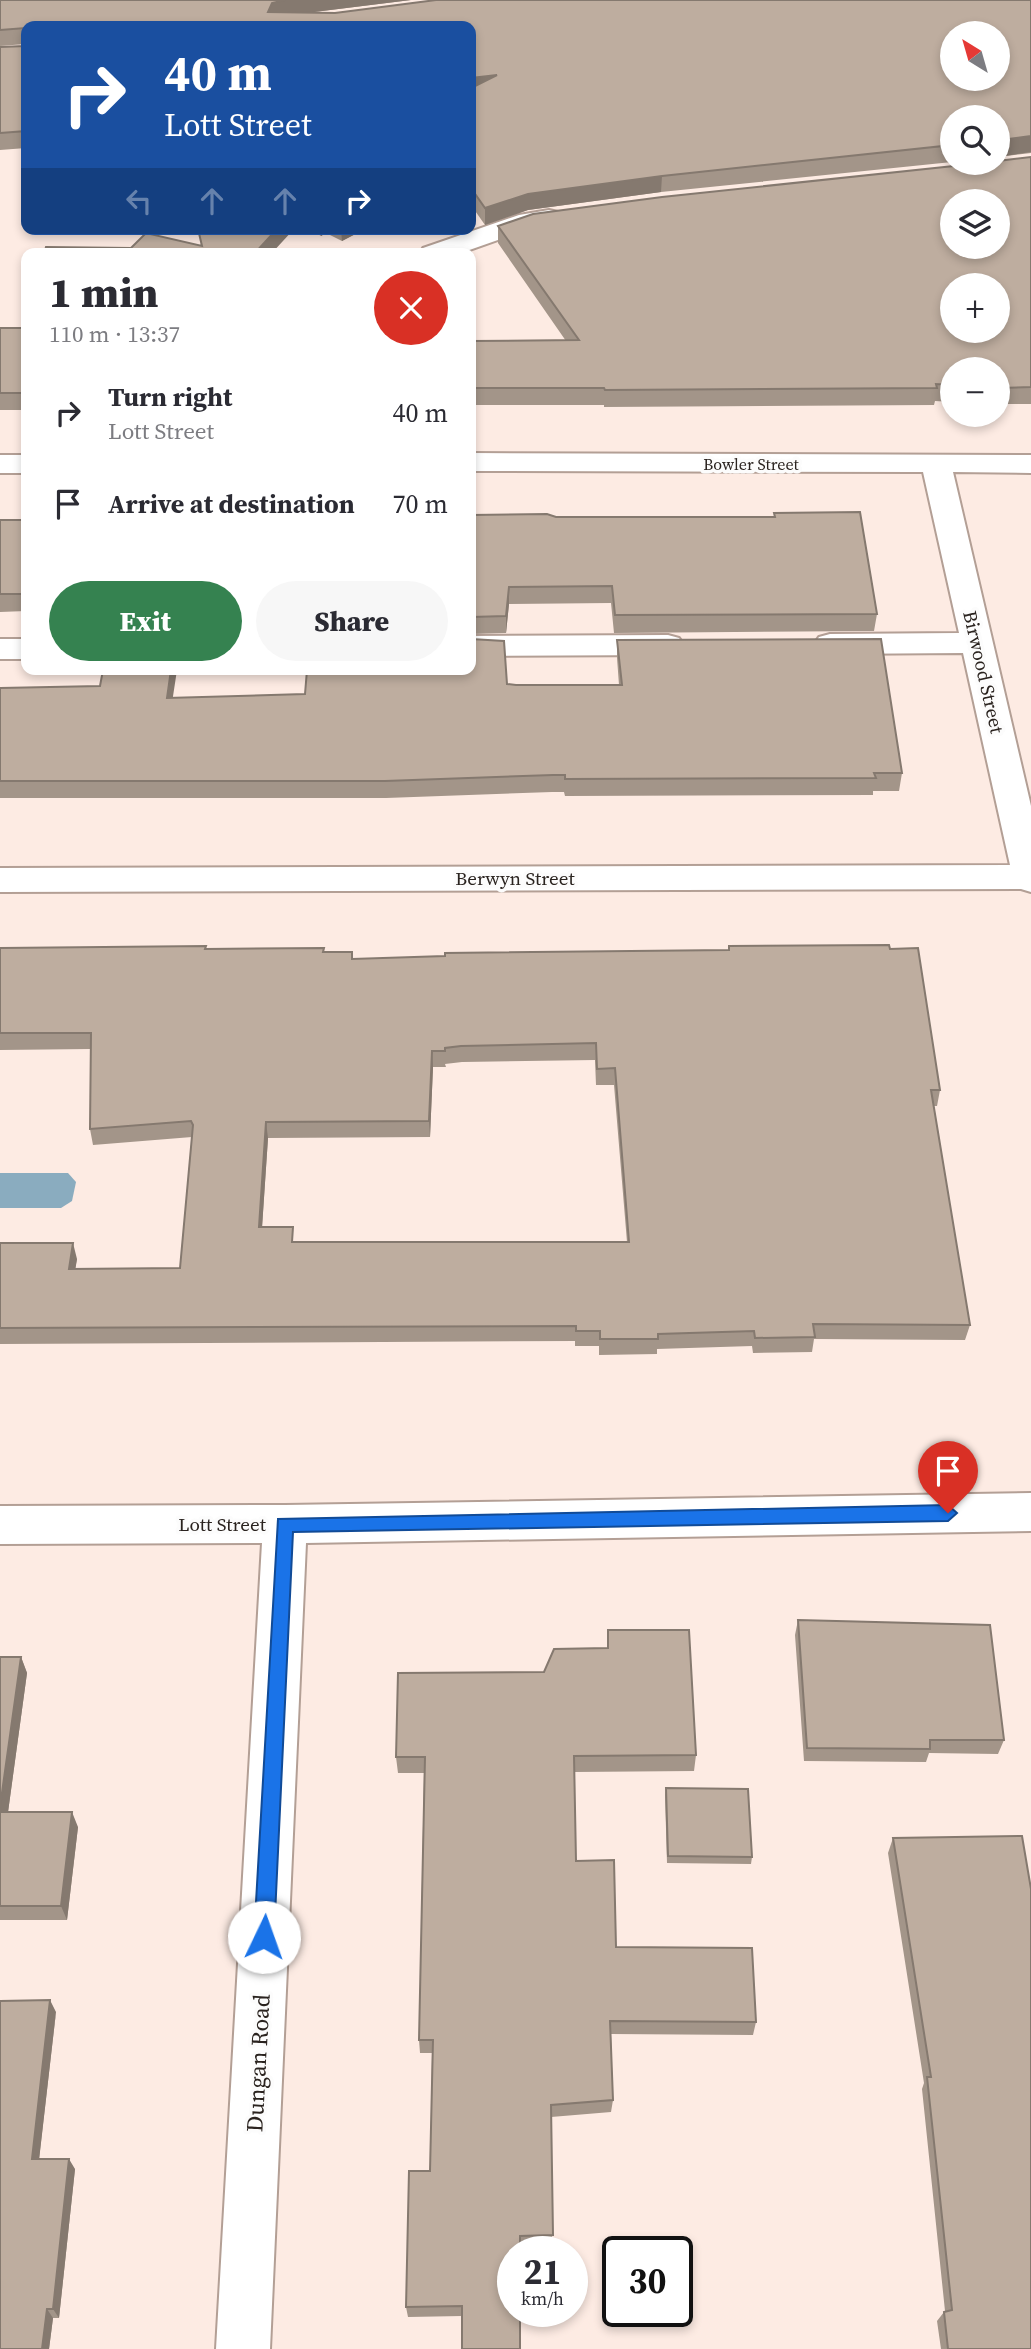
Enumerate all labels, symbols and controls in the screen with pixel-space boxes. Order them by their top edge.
north arrow [940,21,1010,91]
map controls [940,21,1010,427]
text: 40 m [164,39,272,106]
icon: right [49,49,140,140]
text: Lott Street [164,103,312,147]
button: search [940,105,1010,175]
icon: left [120,182,158,220]
icon: ahead [193,182,231,220]
icon: ahead [266,182,304,220]
icon: right [339,182,377,220]
button: layers [940,189,1010,259]
text: 1 min [49,263,159,321]
button: close [374,271,448,345]
button: + [940,273,1010,343]
text: 110 m · 13:37 [49,318,180,350]
button: − [940,357,1010,427]
text: Turn right [108,379,232,415]
icon: right [49,394,87,432]
text: 40 m [393,395,448,431]
text: Lott Street [108,415,214,447]
street label: Bowler Street [703,453,800,475]
icon: arrive [49,485,87,523]
text: Arrive at destination [108,486,355,522]
text: 70 m [393,486,448,522]
button: Exit [49,581,242,661]
button: Share [256,581,448,661]
street label: Birwood Street [957,608,1011,737]
street label: Berwyn Street [455,865,575,891]
pin [918,1441,978,1513]
icon: arrive [929,1452,967,1490]
street label: Lott Street [178,1511,267,1537]
position arrow [227,1900,301,1974]
street label: Dungan Road [238,1993,278,2133]
speed limit sign: 30 [602,2236,693,2327]
text: 21 [524,2248,561,2296]
text: km/h [521,2286,564,2311]

